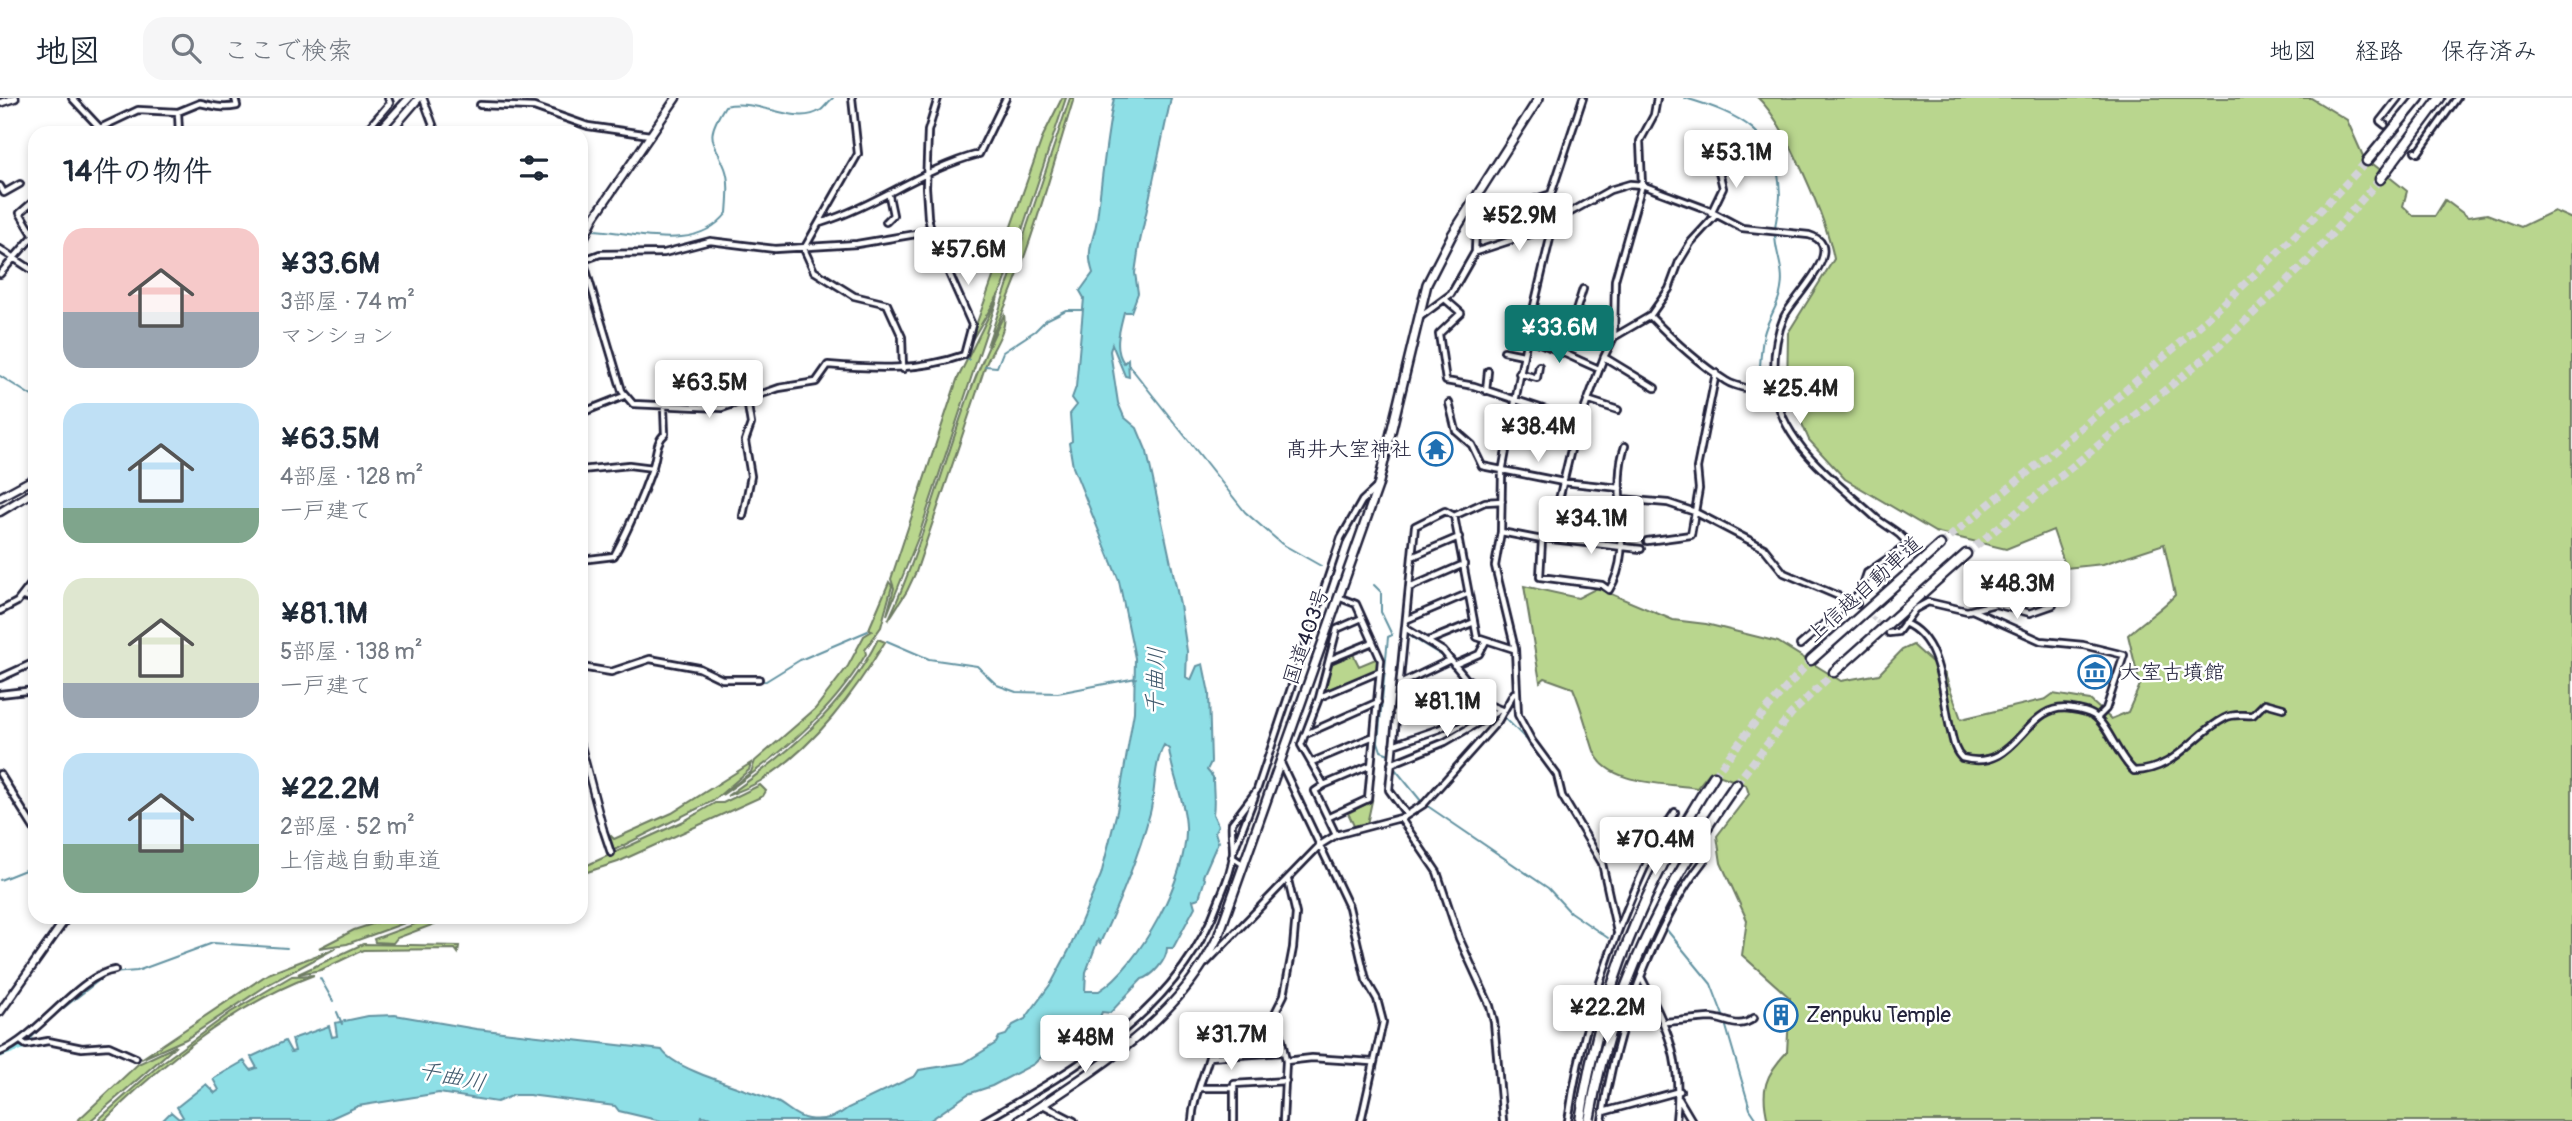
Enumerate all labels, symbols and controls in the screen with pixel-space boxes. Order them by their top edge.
search box [143,17,633,80]
icon: search [167,29,205,67]
text: 地図 [35,31,101,72]
text: ここで検索 [223,35,353,67]
text: 地図 [2269,37,2317,66]
text: 経路 [2355,37,2403,66]
text: 保存済み [2441,37,2537,66]
pin: ¥53.1M [1679,130,1793,190]
text: ¥53.1M [1700,138,1772,167]
icon: filters [515,149,553,187]
text: 14件の物件 [63,153,212,190]
pin: ¥52.9M [1462,194,1576,253]
text: ¥52.9M [1482,201,1556,230]
pin: ¥57.6M [911,228,1025,287]
text: ¥57.6M [930,235,1006,264]
text: ¥33.6M [280,245,380,282]
icon: home [119,256,203,340]
text: 3部屋 · 74 m² [280,287,415,316]
pin: ¥33.6M [1502,306,1616,365]
text: ¥33.6M [1521,313,1597,342]
text: マンション [280,321,394,350]
pin: ¥63.5M [652,360,766,420]
pin: ¥25.4M [1743,366,1857,426]
text: ¥63.5M [671,368,747,397]
text: ¥25.4M [1762,374,1838,403]
pin: ¥38.4M [1481,404,1595,464]
text: ¥38.4M [1500,412,1576,441]
text: ¥63.5M [280,420,379,457]
temple icon: 髙井大室神社 [1417,430,1455,468]
icon: home [119,431,203,515]
place label: 髙井大室神社 [1286,436,1412,463]
text: 4部屋 · 128 m² [280,462,423,491]
text: 一戸建て [280,496,372,525]
pin: ¥34.1M [1534,496,1648,556]
text: ¥34.1M [1555,504,1627,533]
street label: 上信越自動車道 [1801,530,1928,649]
pin: ¥48.3M [1960,561,2074,621]
text: ¥48.3M [1979,569,2055,598]
street label: 国道403号 [1277,584,1336,688]
text: ¥81.1M [280,595,368,632]
icon: home [119,606,203,690]
text: 5部屋 · 138 m² [280,637,423,666]
water label: 千曲川 [1140,646,1171,716]
museum icon: 大室古墳館 [2076,653,2114,691]
place label: 大室古墳館 [2120,659,2225,686]
text: 一戸建て [280,671,372,700]
pin: ¥81.1M [1390,680,1504,739]
text: ¥81.1M [1413,687,1481,716]
text: ¥22.2M [280,770,379,807]
icon: home [119,781,203,865]
text: 2部屋 · 52 m² [280,812,415,841]
pin: ¥70.4M [1598,818,1712,877]
text: ¥70.4M [1616,825,1694,854]
text: 上信越自動車道 [280,846,441,875]
pin: ¥22.2M [1550,986,1664,1045]
text: ¥22.2M [1569,993,1645,1022]
building icon: Zenpuku Temple [1762,996,1800,1034]
place label: Zenpuku Temple [1806,1002,1952,1029]
pin: ¥31.7M [1174,1012,1288,1072]
pin: ¥48M [1044,1016,1126,1075]
text: ¥31.7M [1195,1020,1267,1049]
text: ¥48M [1056,1023,1114,1052]
water label: 千曲川 [415,1055,489,1098]

